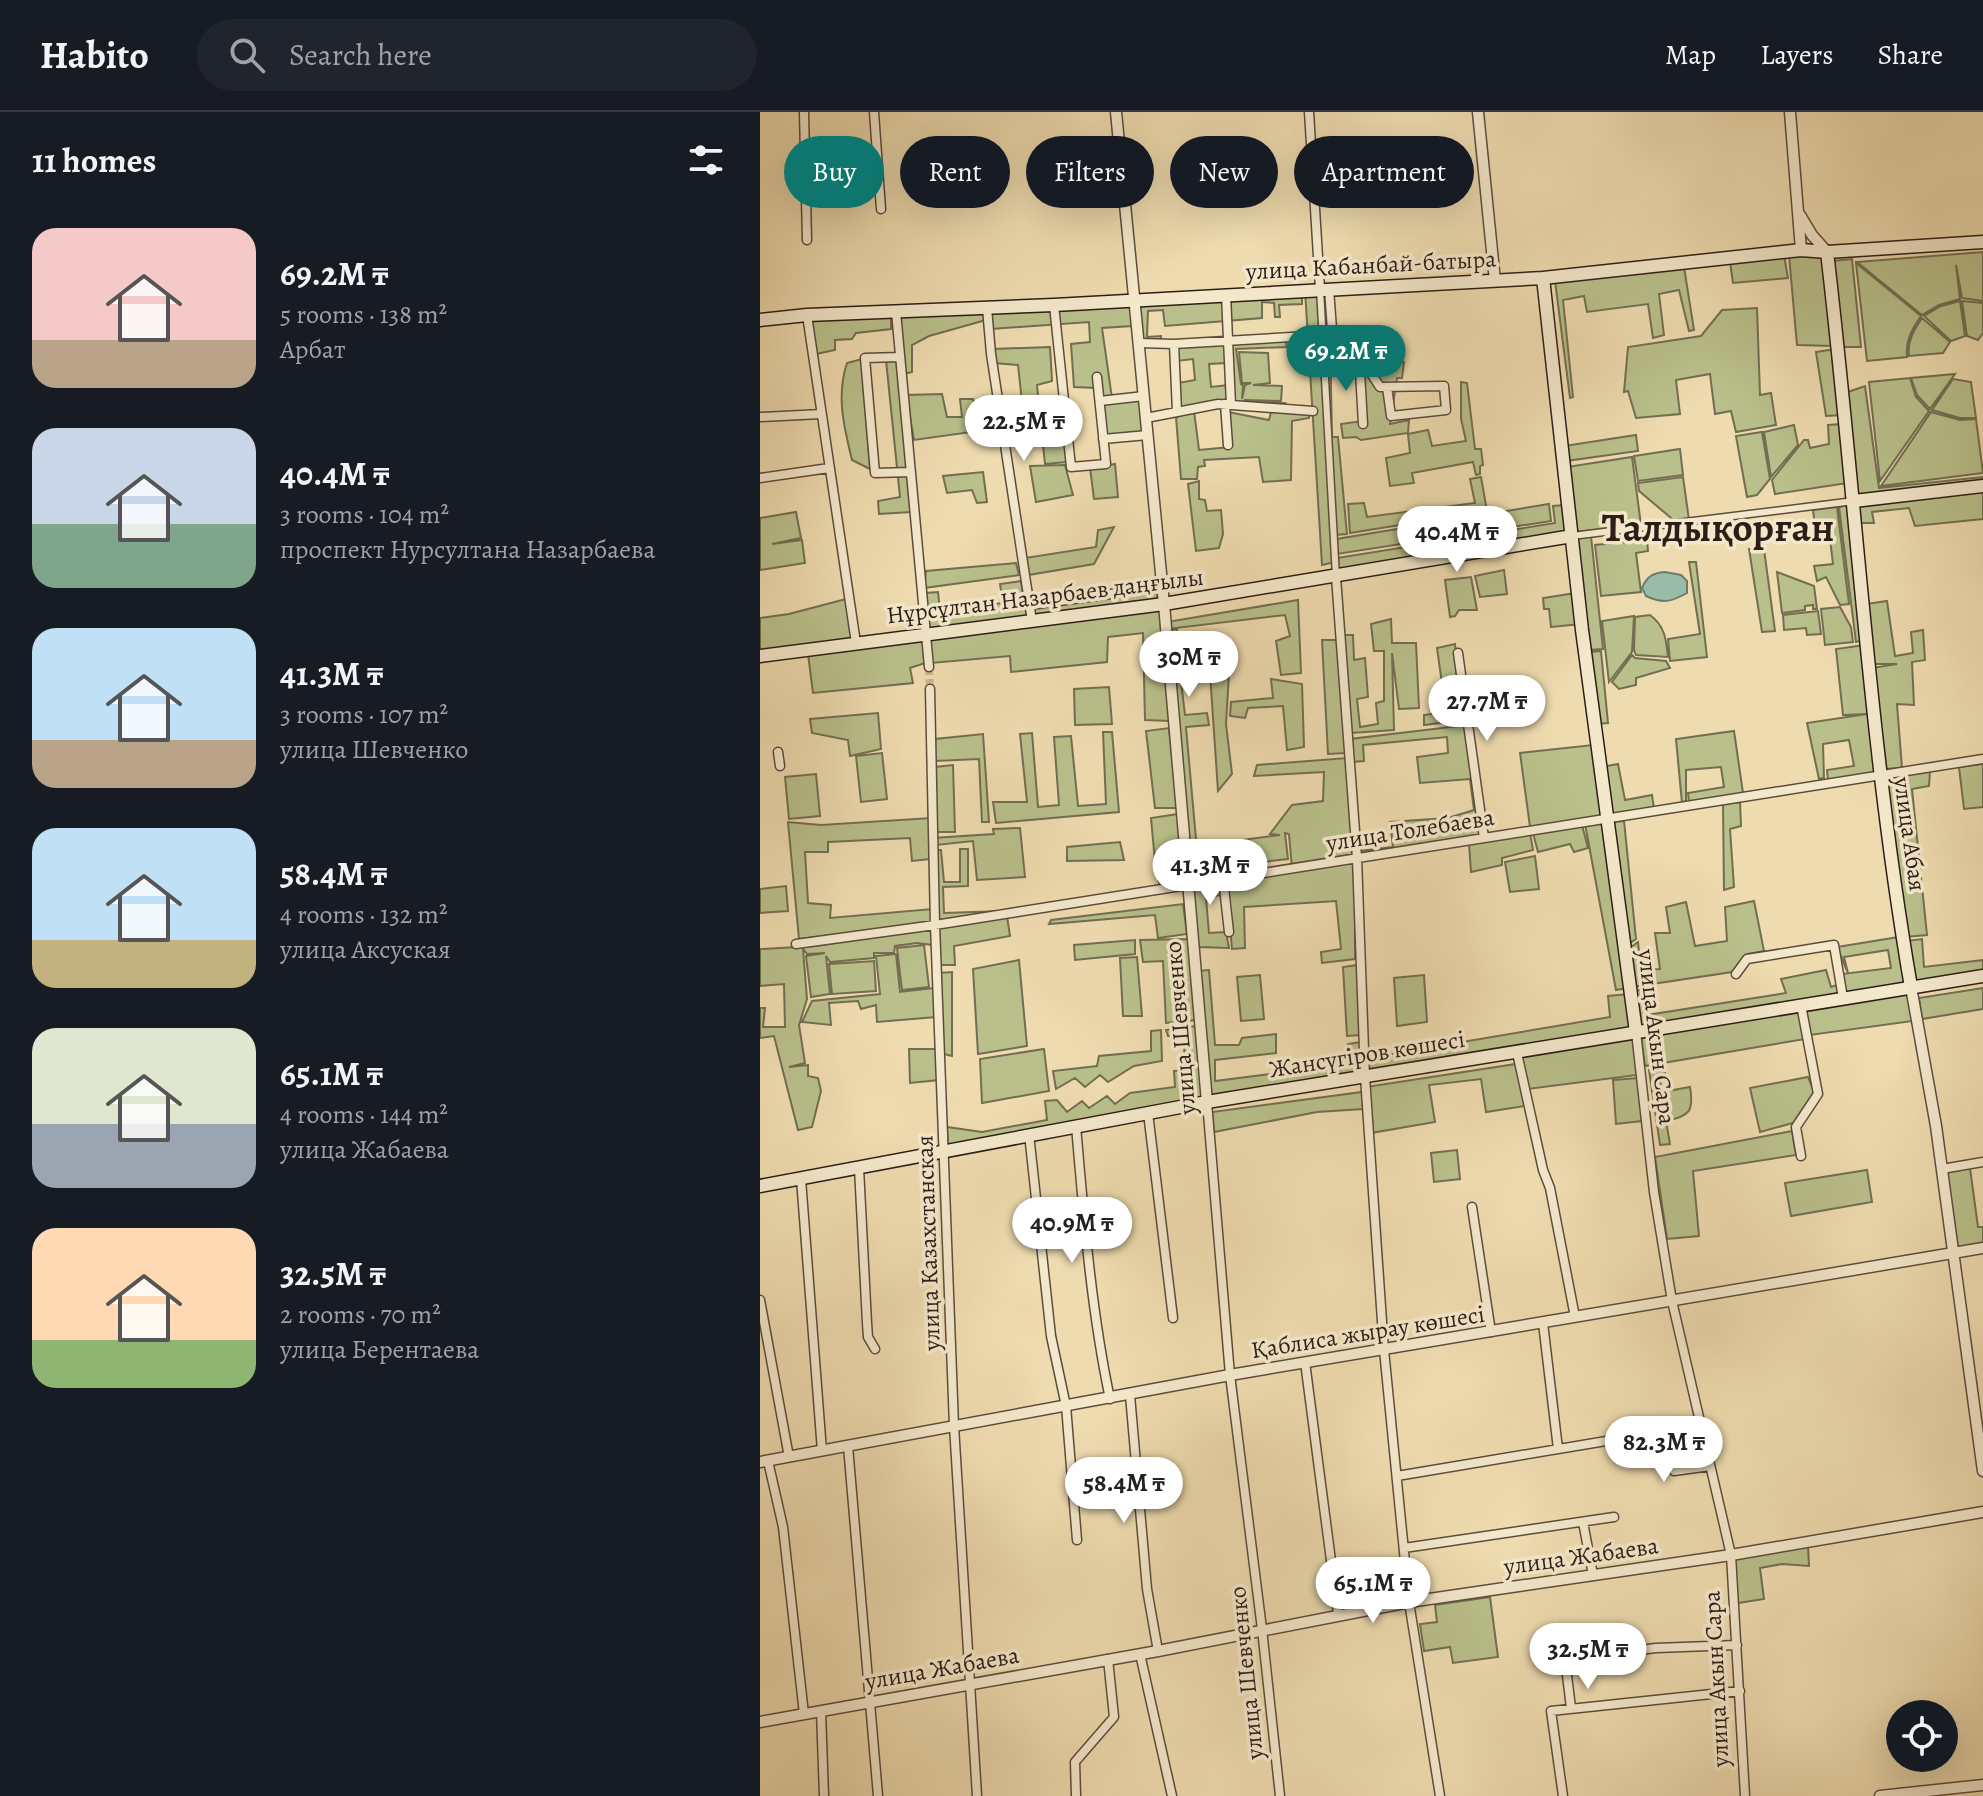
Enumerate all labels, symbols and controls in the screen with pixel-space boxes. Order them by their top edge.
search box [197,19,757,91]
text: Habito [40,29,149,81]
icon: search [225,33,269,77]
text: Search here [289,35,432,75]
text: Map [1665,36,1716,74]
text: Layers [1760,36,1833,74]
text: Share [1877,36,1943,74]
chip: Buy [784,136,884,208]
chip: Rent [900,136,1010,208]
chip: Filters [1026,136,1154,208]
chip: New [1170,136,1278,208]
chip: Apartment [1294,136,1474,208]
text: 11 homes [32,137,156,184]
icon: filters [684,138,728,182]
street label: улица Кабанбай-батыра [1244,242,1497,288]
text: 69.2M ₸ [280,250,389,297]
icon: home [96,260,192,356]
text: 5 rooms · 138 m² [280,297,447,332]
pin: 69.2M ₸ [1272,325,1420,393]
text: Арбат [280,332,346,367]
text: 69.2M ₸ [1305,333,1388,368]
pin: 22.5M ₸ [950,395,1098,463]
text: 22.5M ₸ [983,403,1065,438]
text: 40.4M ₸ [280,450,390,497]
icon: home [96,460,192,556]
text: 3 rooms · 104 m² [280,497,449,532]
district label: Талдықорған [1602,500,1834,555]
pin: 40.4M ₸ [1383,506,1531,574]
text: 40.4M ₸ [1415,514,1499,549]
text: проспект Нурсултана Назарбаева [280,532,655,567]
street label: Нұрсұлтан Назарбаев даңғылы [885,561,1205,631]
pin: 30M ₸ [1133,631,1245,699]
text: 30M ₸ [1157,639,1221,674]
text: 41.3M ₸ [280,650,383,697]
icon: home [96,660,192,756]
pin: 27.7M ₸ [1413,675,1561,743]
text: 27.7M ₸ [1446,683,1528,718]
text: 3 rooms · 107 m² [280,697,448,732]
text: улица Шевченко [280,732,468,767]
street label: улица Абая [1886,774,1934,893]
street label: улица Толебаева [1323,801,1496,859]
pin: 41.3M ₸ [1136,839,1284,907]
text: 41.3M ₸ [1171,847,1249,882]
text: 58.4M ₸ [280,850,387,897]
icon: home [96,860,192,956]
text: 4 rooms · 132 m² [280,897,447,932]
text: улица Аксуская [280,932,451,967]
street label: улица Шевченко [1156,940,1204,1117]
street label: улица Акын Сара [1630,946,1684,1127]
street label: Жансүгіров көшесі [1267,1023,1467,1085]
text: 65.1M ₸ [280,1050,383,1097]
icon: home [96,1060,192,1156]
text: 4 rooms · 144 m² [280,1097,448,1132]
text: улица Жабаева [280,1132,449,1167]
street label: улица Казахстанская [908,1135,948,1352]
pin: 40.9M ₸ [998,1197,1146,1265]
text: 40.9M ₸ [1030,1205,1114,1240]
text: 32.5M ₸ [280,1250,386,1297]
icon: home [96,1260,192,1356]
text: 2 rooms · 70 m² [280,1297,441,1332]
street label: Қаблиса жырау көшесі [1249,1298,1487,1366]
text: улица Берентаева [280,1332,479,1367]
pin: 82.3M ₸ [1590,1416,1738,1484]
text: 82.3M ₸ [1623,1424,1705,1459]
pin: 58.4M ₸ [1050,1457,1198,1525]
text: 58.4M ₸ [1083,1465,1165,1500]
street label: улица Жабаева [1501,1529,1660,1583]
pin: 65.1M ₸ [1299,1557,1447,1625]
text: 65.1M ₸ [1334,1565,1412,1600]
street label: улица Шевченко [1221,1585,1271,1762]
street label: улица Акын Сара [1695,1590,1737,1769]
pin: 32.5M ₸ [1514,1623,1662,1691]
text: 32.5M ₸ [1547,1631,1629,1666]
street label: улица Жабаева [861,1639,1022,1697]
map controls [1886,1700,1958,1772]
button: locate [1886,1700,1958,1772]

